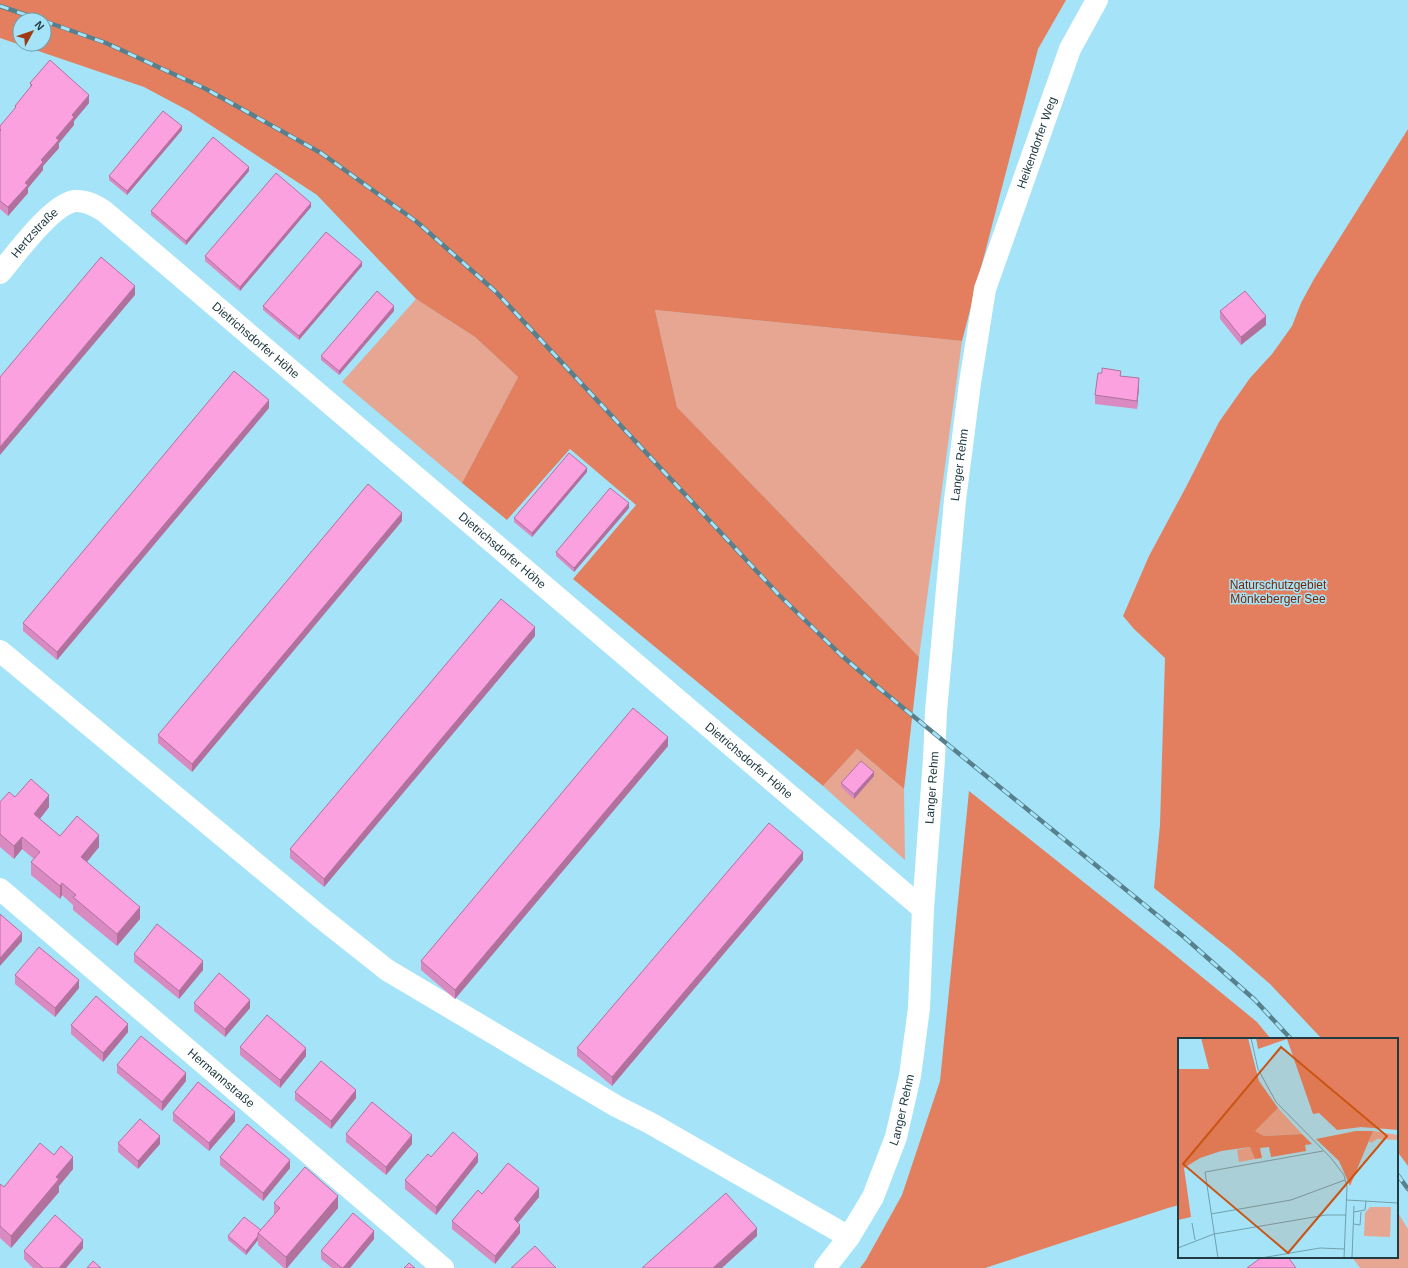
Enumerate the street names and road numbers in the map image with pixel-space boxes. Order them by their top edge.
street label: Heikendorfer Weg [1014,95,1060,191]
street label: Hertzstraße [8,205,61,261]
street label: Dietrichsdorfer Höhe [209,299,302,382]
street label: Langer Rehm [948,428,971,502]
street label: Dietrichsdorfer Höhe [456,509,549,592]
street label: Dietrichsdorfer Höhe [702,720,796,802]
street label: Langer Rehm [922,751,941,825]
street label: Hermannstraße [185,1046,258,1111]
street label: Langer Rehm [886,1073,917,1147]

